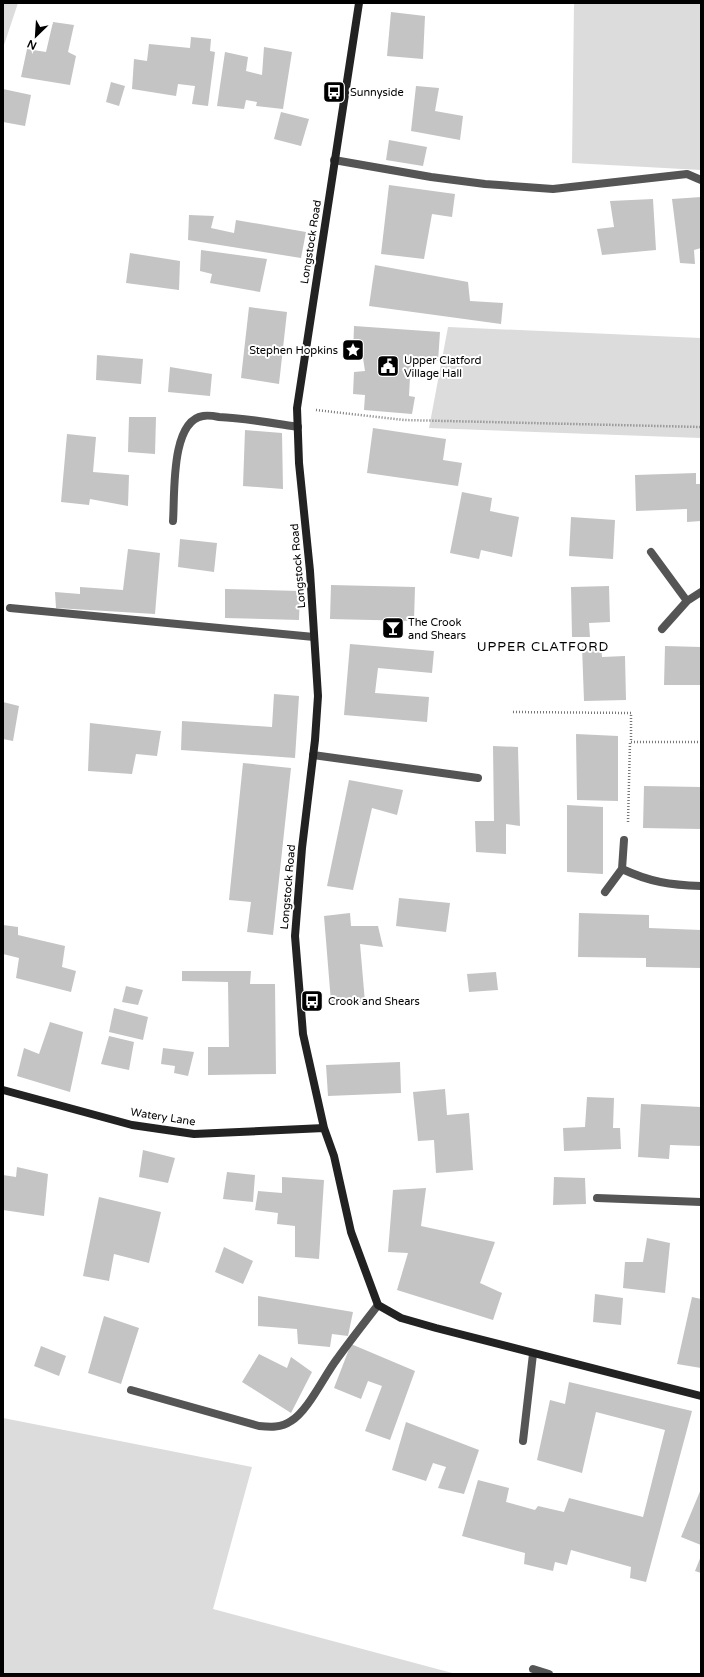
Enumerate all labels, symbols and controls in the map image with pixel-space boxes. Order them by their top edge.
north arrow [16,16,56,56]
text: N [25,37,39,52]
bus stop icon: Sunnyside [321,79,347,105]
place label: Sunnyside [350,86,404,99]
street label: Longstock Road [298,199,324,285]
place icon: Stephen Hopkins [340,337,366,363]
place label: Stephen Hopkins [249,344,338,357]
public building icon: Upper Clatford Village Hall [375,353,401,379]
place label: Upper Clatford Village Hall [404,354,482,380]
street label: Longstock Road [288,523,308,609]
bar icon: The Crook and Shears [380,615,406,641]
place label: The Crook and Shears [408,616,466,642]
district label: UPPER CLATFORD [477,639,609,655]
street label: Longstock Road [278,844,298,930]
bus stop icon: Crook and Shears [299,988,325,1014]
place label: Crook and Shears [328,995,420,1008]
street label: Watery Lane [130,1105,196,1129]

